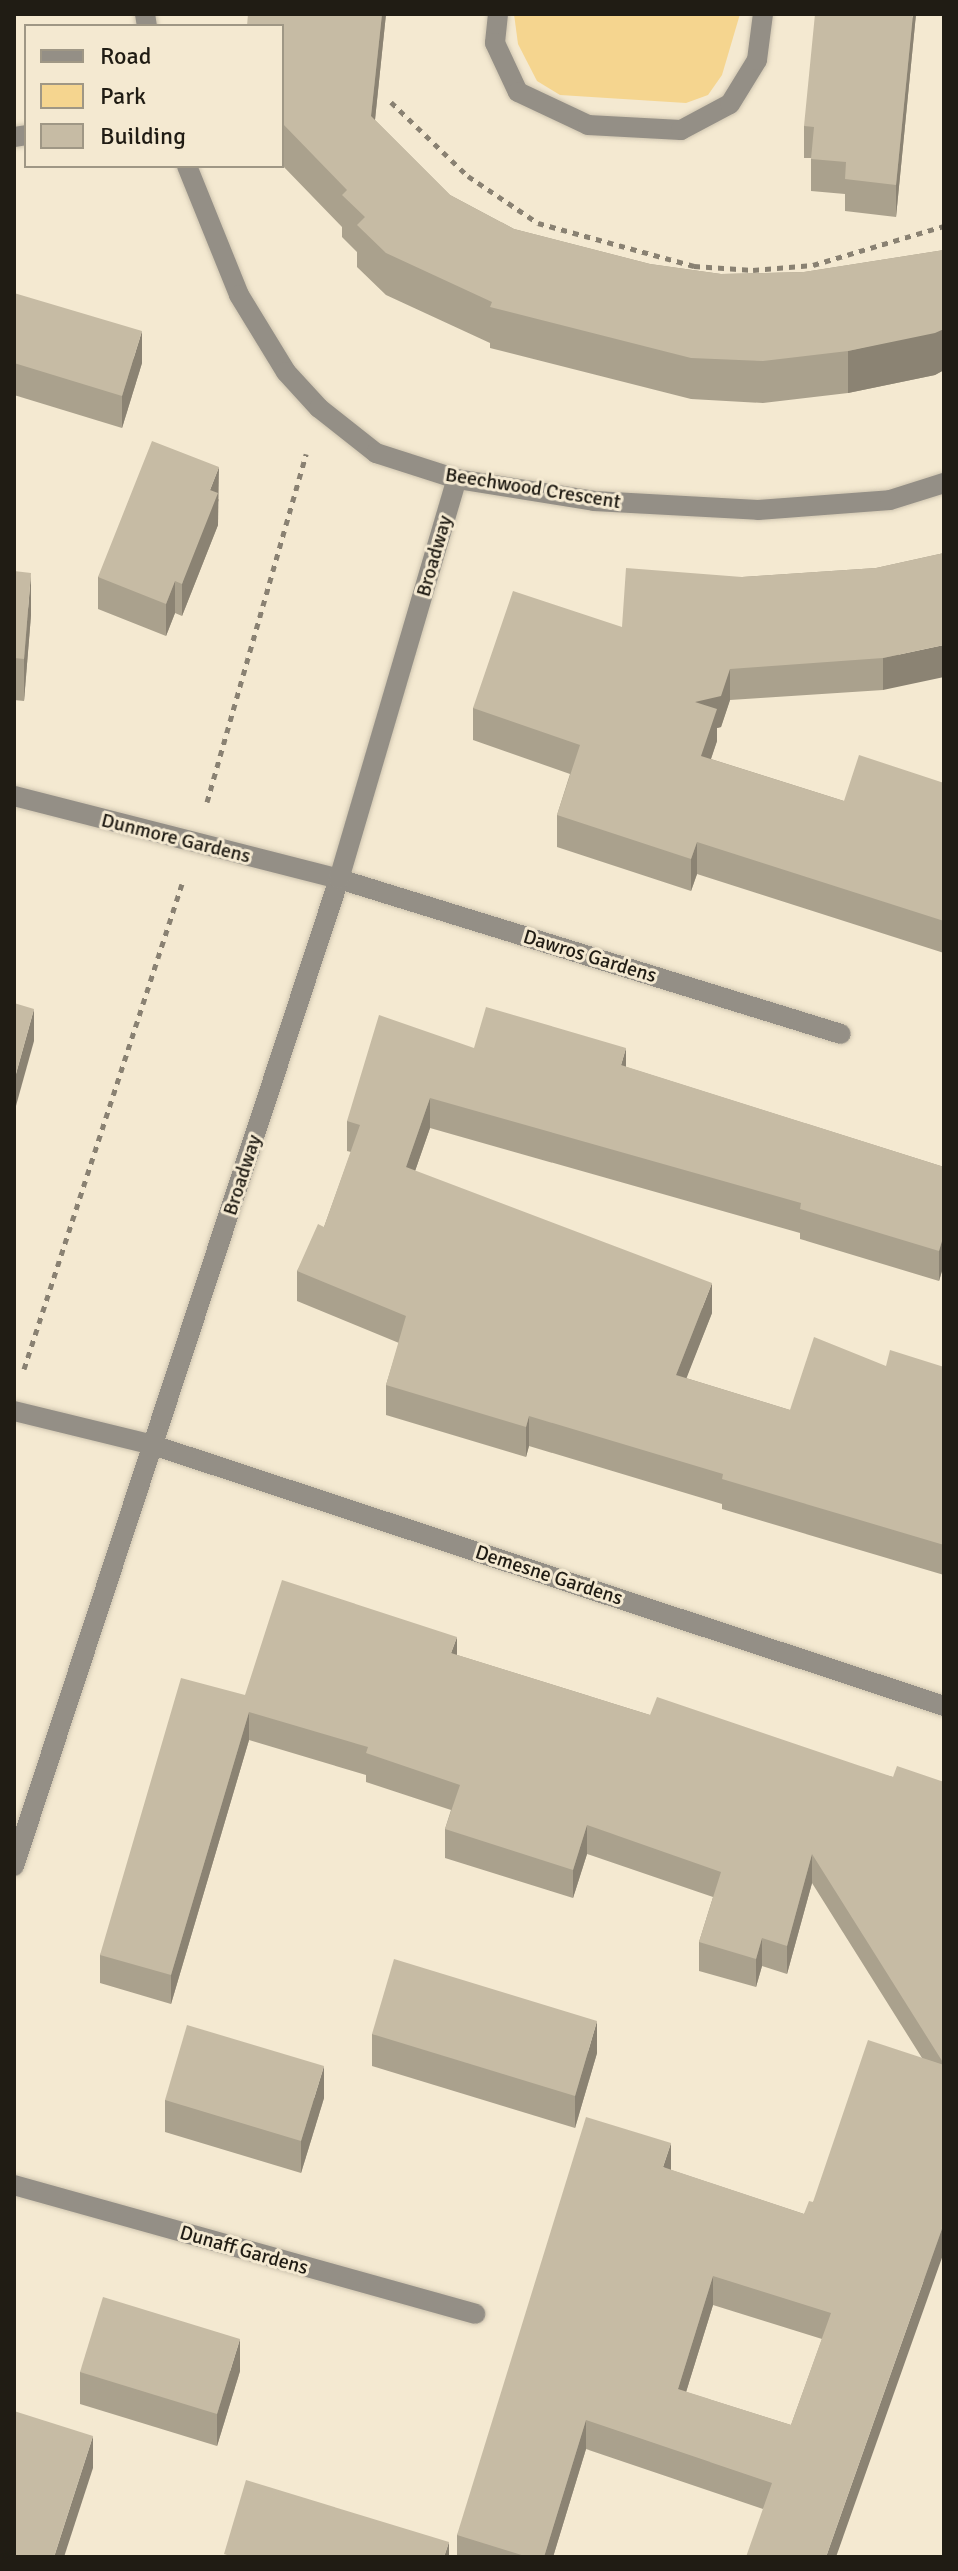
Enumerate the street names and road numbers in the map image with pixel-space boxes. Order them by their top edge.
street label: Beechwood Crescent [444,462,622,514]
street label: Broadway [411,513,457,599]
street label: Dunmore Gardens [99,808,253,868]
street label: Dawros Gardens [520,924,660,988]
street label: Broadway [218,1132,266,1218]
street label: Demesne Gardens [472,1540,626,1610]
street label: Dunaff Gardens [177,2220,311,2280]

